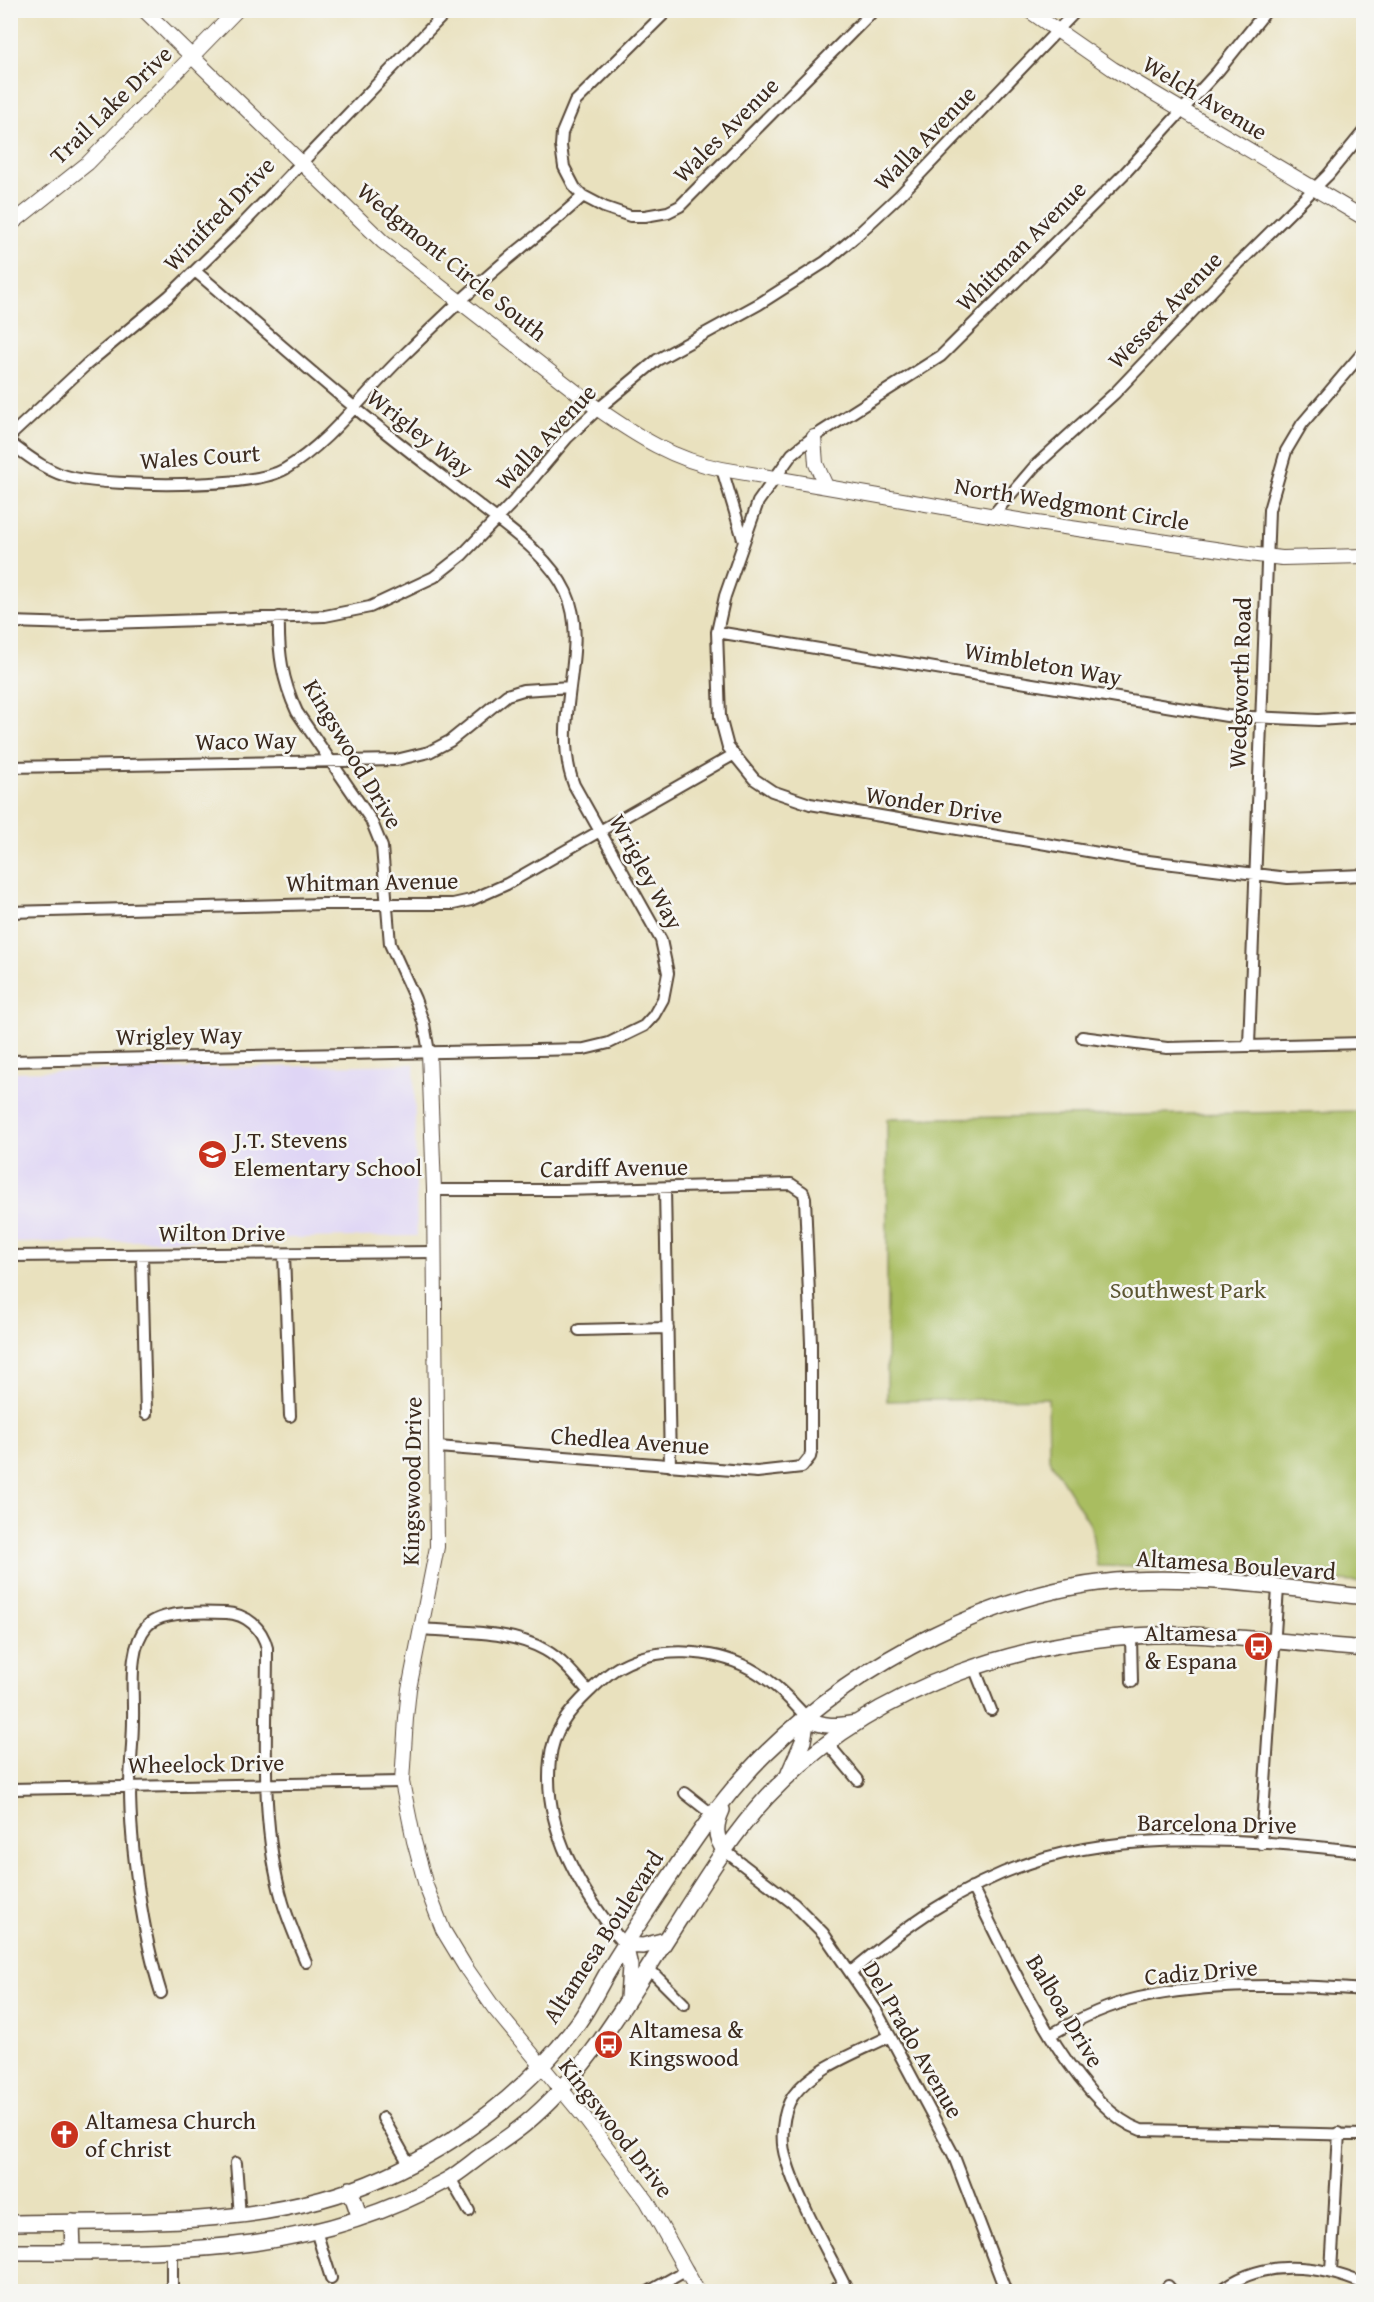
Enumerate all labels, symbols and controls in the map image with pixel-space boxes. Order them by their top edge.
street label: Trail Lake Drive [42,37,180,172]
street label: Welch Avenue [1136,46,1274,149]
street label: Wales Avenue [665,69,787,191]
street label: Walla Avenue [865,77,984,198]
street label: Winifred Drive [155,148,283,279]
street label: Whitman Avenue [947,172,1094,319]
street label: Wedgmont Circle South [349,174,556,350]
street label: Wessex Avenue [1099,243,1230,376]
street label: Walla Avenue [487,375,604,498]
street label: Wrigley Way [360,380,481,486]
street label: Wales Court [139,435,262,478]
street label: North Wedgmont Circle [952,468,1192,539]
street label: Wedgworth Road [1219,596,1260,769]
street label: Wimbleton Way [962,632,1125,695]
street label: Kingswood Drive [295,672,412,835]
street label: Waco Way [195,722,297,759]
street label: Wonder Drive [863,776,1005,833]
street label: Wrigley Way [600,808,693,936]
street label: Whitman Avenue [285,862,459,901]
street label: Wrigley Way [115,1017,243,1054]
place label: J.T. Stevens Elementary School [231,1122,422,1185]
school or university icon: J.T. Stevens Elementary School [197,1138,229,1170]
street label: Cardiff Avenue [540,1149,688,1186]
street label: Wilton Drive [158,1215,286,1250]
park label: Southwest Park [1110,1272,1267,1307]
street label: Kingswood Drive [393,1396,430,1566]
street label: Chedlea Avenue [550,1417,711,1464]
street label: Altamesa Boulevard [1135,1540,1337,1589]
place label: Altamesa & Espana [1144,1615,1238,1678]
bus stop icon: Altamesa & Espana [1242,1631,1274,1663]
street label: Wheelock Drive [127,1745,285,1782]
street label: Barcelona Drive [1137,1805,1297,1842]
street label: Altamesa Boulevard [533,1843,672,2030]
street label: Balboa Drive [1018,1947,1113,2074]
street label: Cadiz Drive [1143,1949,1259,1994]
street label: Del Prado Avenue [854,1955,973,2125]
place label: Altamesa & Kingswood [629,2012,744,2075]
bus stop icon: Altamesa & Kingswood [592,2028,624,2060]
street label: Kingswood Drive [551,2050,682,2205]
place label: Altamesa Church of Christ [85,2103,256,2166]
church icon: Altamesa Church of Christ [48,2119,80,2151]

